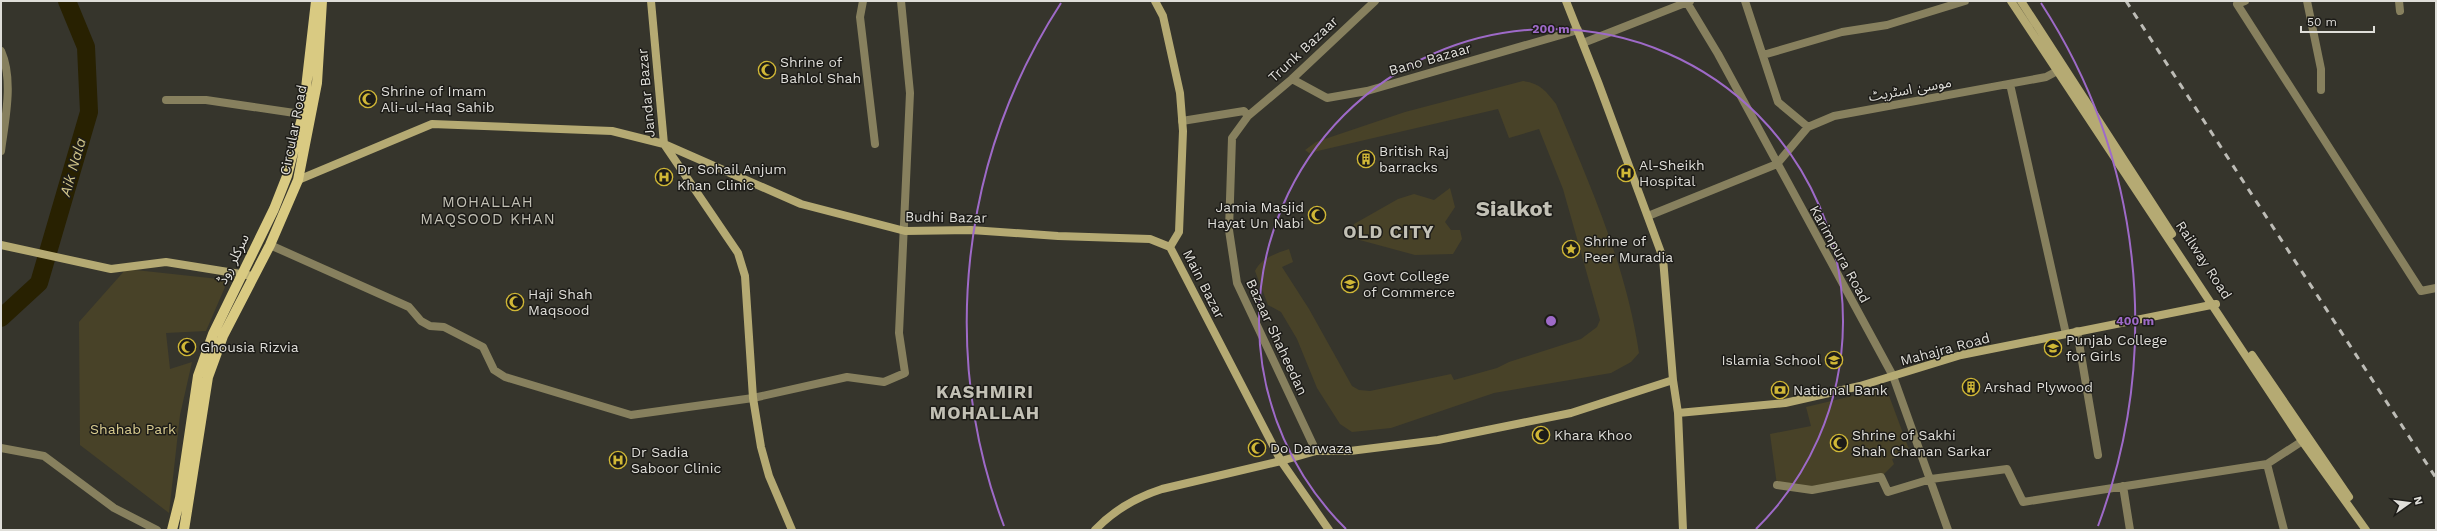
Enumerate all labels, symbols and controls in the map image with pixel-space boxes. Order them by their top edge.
scale bar [2301,8,2374,34]
street label: Trunk Bazaar [1265,13,1341,85]
text: 50 m [2307,15,2337,29]
text: 200 m [1532,22,1570,36]
street label: Bano Bazaar [1387,40,1473,78]
street label: Jandar Bazar [634,48,658,138]
place label: Shrine of Bahlol Shah [780,54,861,86]
mosque icon: Shrine of Bahlol Shah [757,60,777,80]
street label: موسیٰ اسٹریٹ [1867,74,1953,105]
street label: Circular Road [276,83,310,177]
place label: Shrine of Imam Ali-ul-Haq Sahib [381,83,494,115]
mosque icon: Shrine of Imam Ali-ul-Haq Sahib [358,89,378,109]
water label: Aik Nala [56,136,90,199]
place label: British Raj barracks [1379,143,1449,175]
building icon: British Raj barracks [1356,149,1376,169]
place label: Al-Sheikh Hospital [1639,157,1705,189]
place label: Dr Sohail Anjum Khan Clinic [677,161,787,193]
hospital icon: Al-Sheikh Hospital [1616,163,1636,183]
hospital icon: Dr Sohail Anjum Khan Clinic [654,167,674,187]
district label: MOHALLAH MAQSOOD KHAN [420,193,556,228]
district label: Sialkot [1476,196,1553,221]
place label: Jamia Masjid Hayat Un Nabi [1207,199,1304,231]
street label: Karimpura Road [1807,202,1873,306]
mosque icon: Jamia Masjid Hayat Un Nabi [1307,205,1327,225]
street label: Budhi Bazar [905,208,987,226]
street label: Railway Road [2173,218,2235,302]
district label: OLD CITY [1343,221,1435,242]
street label: سرکلر روڈ [214,231,253,287]
place label: Shrine of Peer Muradia [1584,233,1673,265]
place icon: Shrine of Peer Muradia [1561,239,1581,259]
street label: Main Bazar [1180,247,1228,321]
place label: Govt College of Commerce [1363,268,1455,300]
school or university icon: Govt College of Commerce [1340,274,1360,294]
street label: Bazaar Shaheedan [1243,276,1311,398]
place label: Haji Shah Maqsood [528,286,593,318]
mosque icon: Haji Shah Maqsood [505,292,525,312]
centre of rings [1544,314,1558,328]
text: 400 m [2116,314,2154,328]
street label: Mahajra Road [1898,329,1992,369]
place label: Punjab College for Girls [2066,332,2167,364]
mosque icon: Ghousia Rizvia [177,337,197,357]
school or university icon: Punjab College for Girls [2043,338,2063,358]
place label: Ghousia Rizvia [200,339,299,355]
school or university icon: Islamia School [1824,350,1844,370]
place label: Islamia School [1721,352,1822,368]
building icon: Arshad Plywood [1961,377,1981,397]
place label: Arshad Plywood [1984,379,2093,395]
bank icon: National Bank [1770,380,1790,400]
district label: KASHMIRI MOHALLAH [930,381,1040,423]
place label: National Bank [1793,382,1888,398]
park label: Shahab Park [90,421,176,437]
mosque icon: Khara Khoo [1531,425,1551,445]
place label: Khara Khoo [1554,427,1632,443]
place label: Shrine of Sakhi Shah Chanan Sarkar [1852,427,1991,459]
mosque icon: Shrine of Sakhi Shah Chanan Sarkar [1829,433,1849,453]
mosque icon: Do Darwaza [1247,438,1267,458]
place label: Do Darwaza [1270,440,1352,456]
place label: Dr Sadia Saboor Clinic [631,444,722,476]
hospital icon: Dr Sadia Saboor Clinic [608,450,628,470]
north arrow [2389,483,2429,523]
text: N [2411,495,2426,506]

